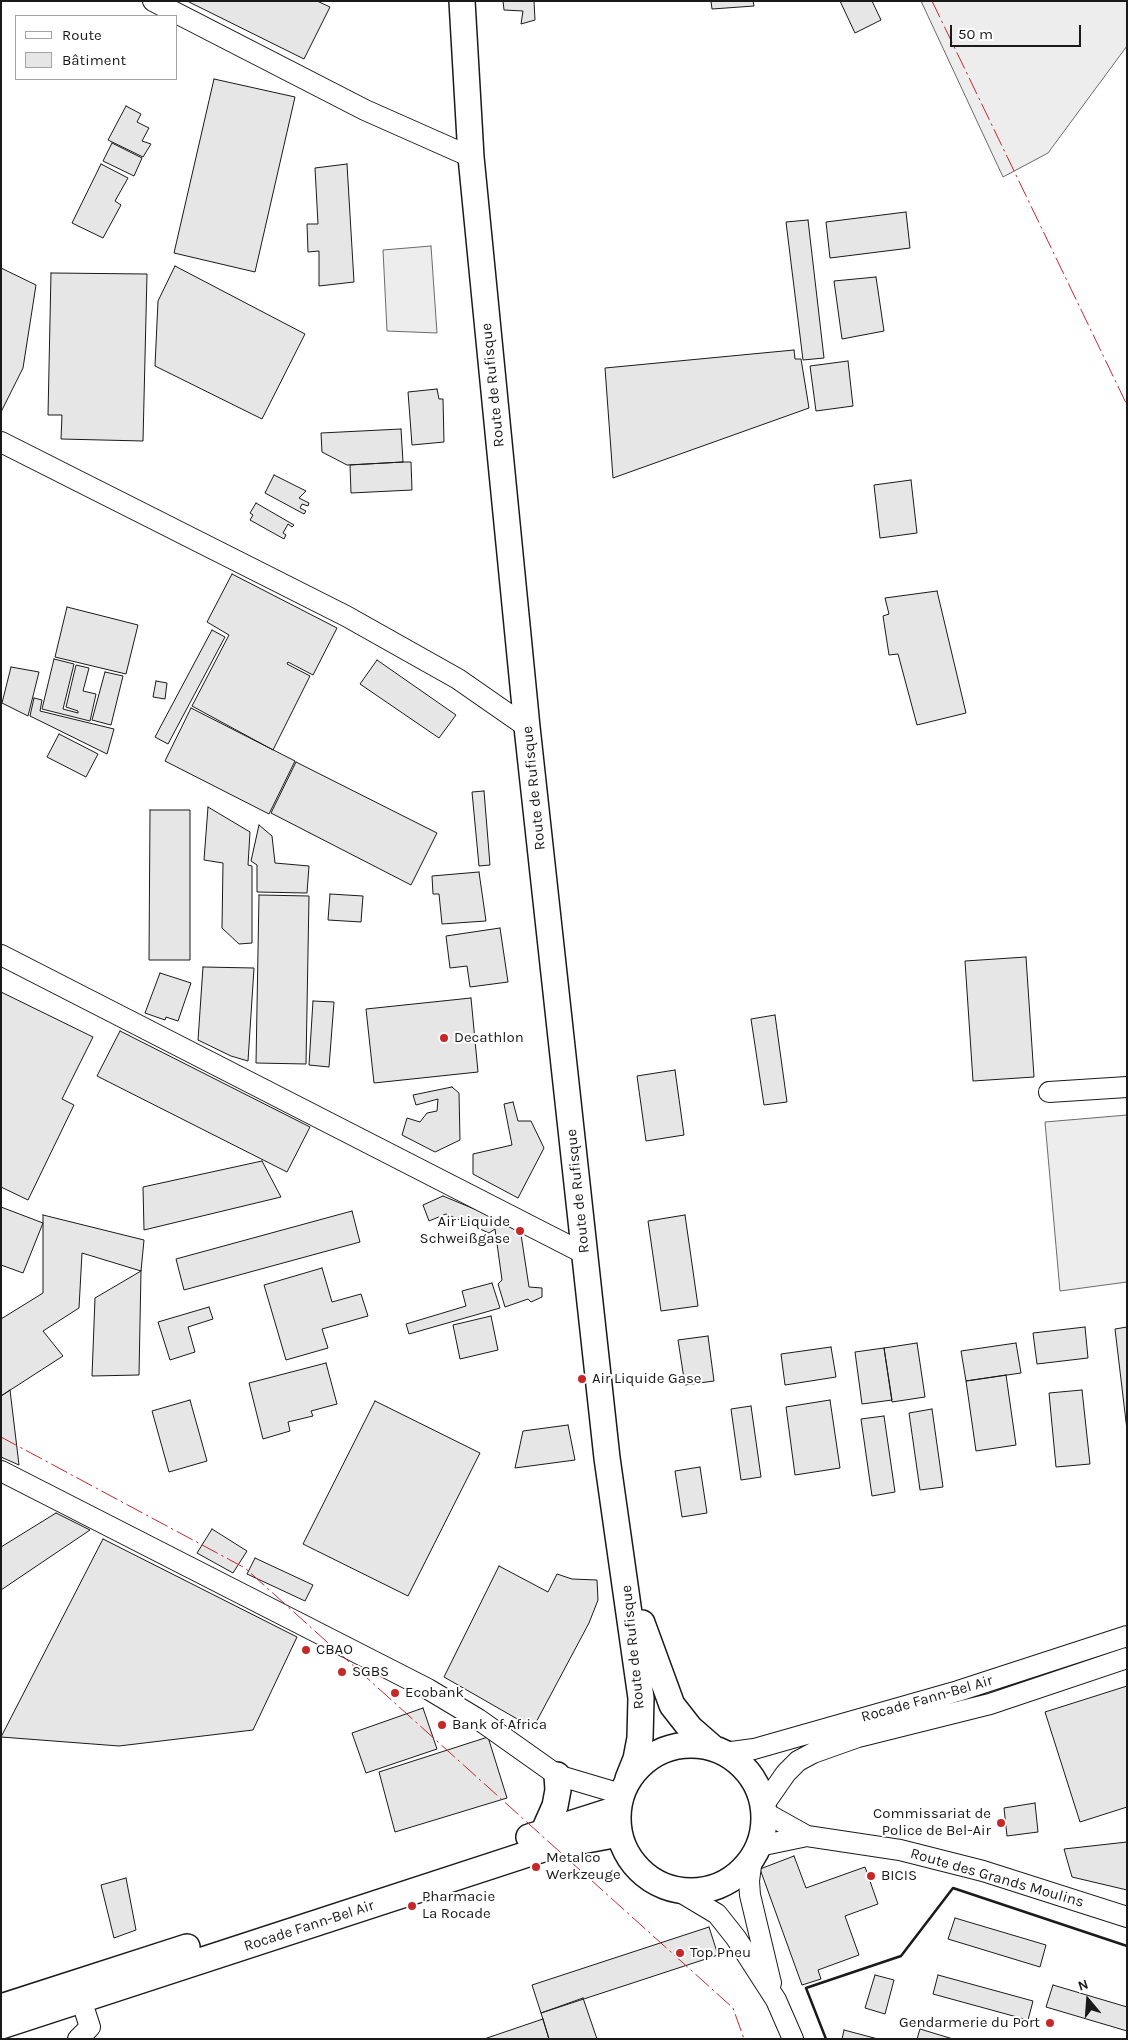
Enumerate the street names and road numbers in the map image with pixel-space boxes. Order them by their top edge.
street label: Route de Rufisque [478,322,508,448]
street label: Route de Rufisque [519,725,549,851]
street label: Route de Rufisque [563,1128,593,1254]
street label: Route de Rufisque [618,1584,648,1710]
street label: Rocade Fann-Bel Air [859,1672,995,1726]
street label: Route des Grands Moulins [908,1845,1086,1911]
street label: Rocade Fann-Bel Air [242,1896,376,1956]

